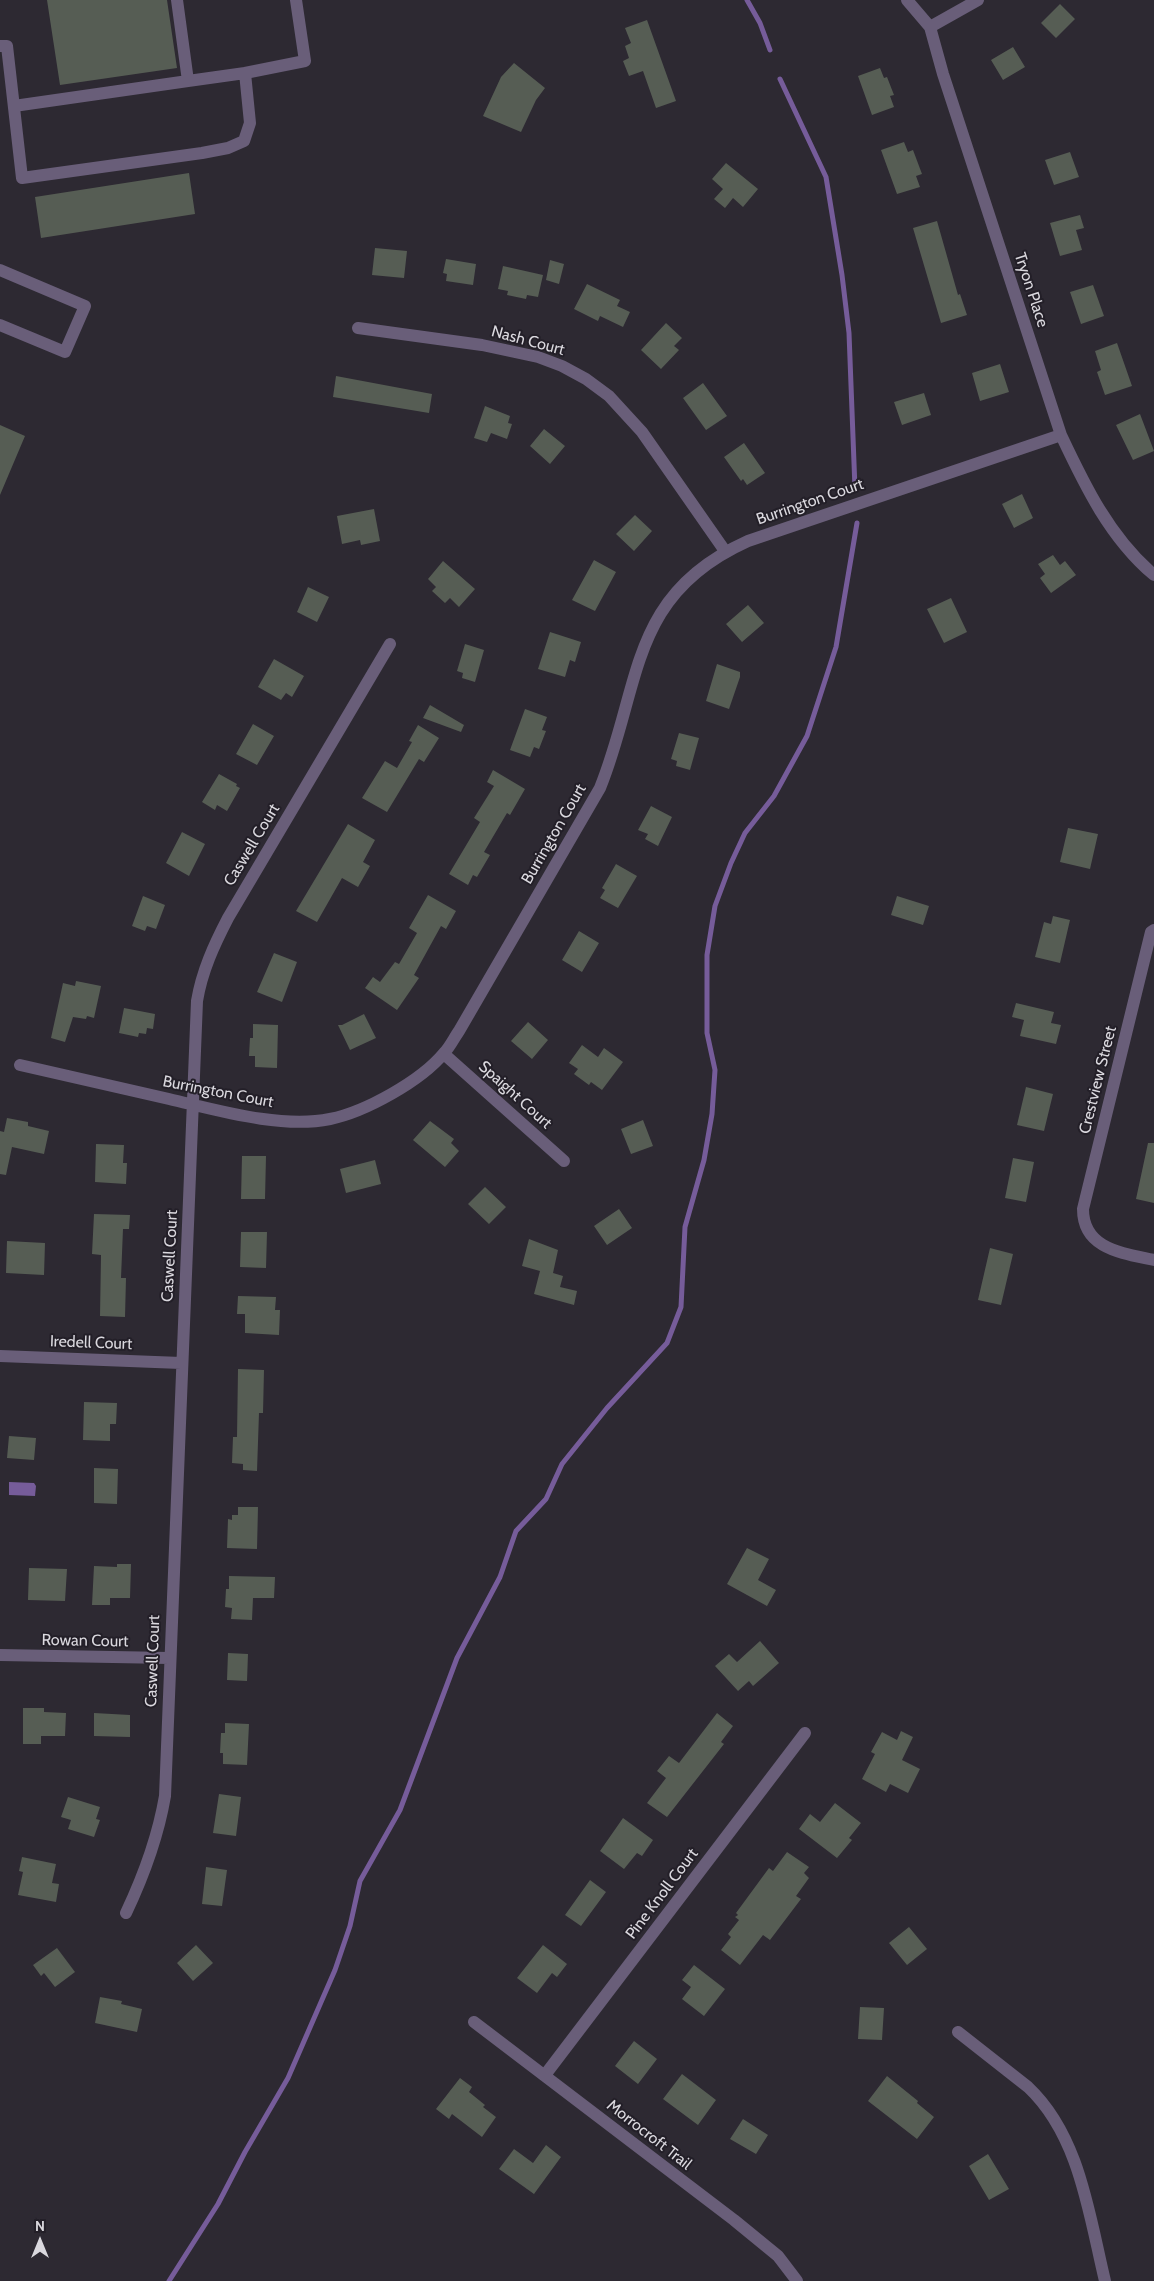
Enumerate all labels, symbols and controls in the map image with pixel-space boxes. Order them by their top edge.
street label: Tryon Place [1010,250,1052,330]
street label: Nash Court [489,322,567,360]
street label: Burrington Court [754,475,866,529]
street label: Burrington Court [518,781,590,887]
street label: Caswell Court [220,801,284,889]
street label: Crestview Street [1075,1024,1121,1136]
street label: Spaight Court [474,1057,556,1133]
street label: Burrington Court [161,1072,275,1112]
street label: Caswell Court [158,1209,182,1303]
street label: Iredell Court [49,1332,133,1354]
street label: Caswell Court [142,1615,164,1707]
street label: Rowan Court [41,1631,129,1651]
street label: Pine Knoll Court [622,1845,702,1943]
street label: Morrocroft Trail [603,2096,695,2174]
north arrow [15,2216,65,2266]
text: N [35,2217,45,2235]

